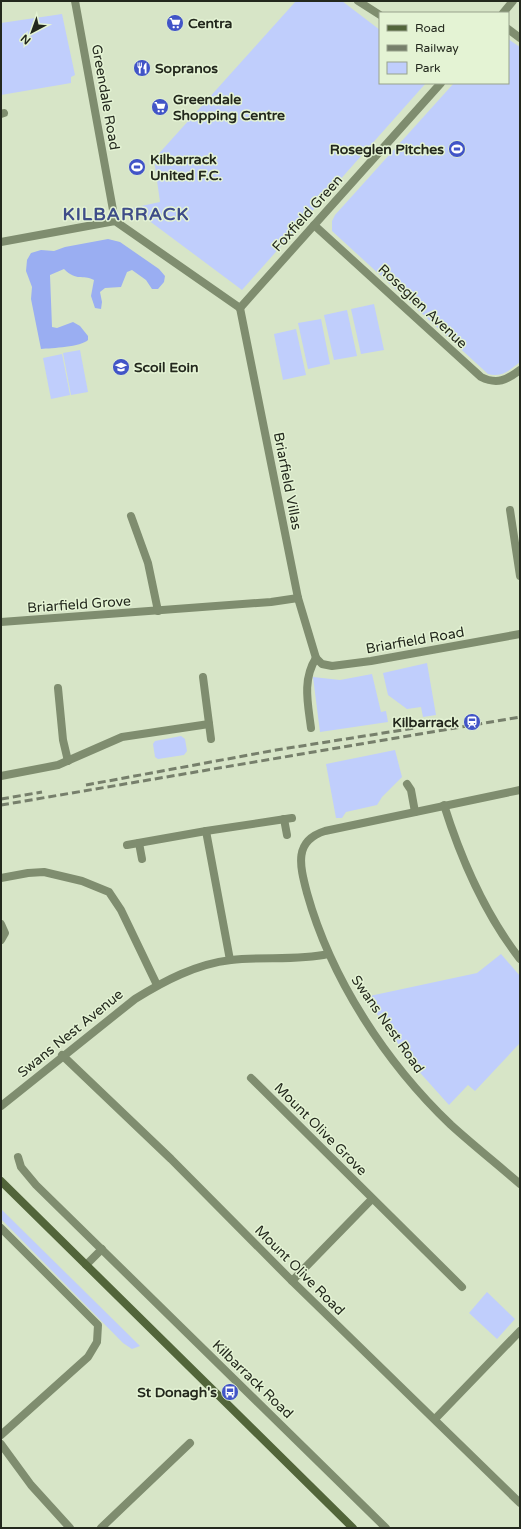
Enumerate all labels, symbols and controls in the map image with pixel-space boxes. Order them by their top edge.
north arrow [12,12,52,52]
legend [379,12,509,84]
supermarket icon: Centra [165,13,185,33]
place label: Centra [188,15,232,32]
text: Road [415,21,445,35]
text: N [18,31,33,47]
text: Railway [415,41,459,55]
street label: Greendale Road [88,43,123,151]
restaurant icon: Sopranos [132,58,152,78]
place label: Sopranos [155,60,218,77]
text: Park [415,61,441,75]
place label: Greendale Shopping Centre [173,91,285,124]
supermarket icon: Greendale Shopping Centre [150,97,170,117]
sports icon: Roseglen Pitches [447,139,467,159]
place label: Roseglen Pitches [330,141,444,158]
place label: Kilbarrack United F.C. [150,151,222,184]
sports icon: Kilbarrack United F.C. [127,157,147,177]
street label: Foxfield Green [269,172,346,255]
district label: KILBARRACK [63,203,189,225]
street label: Roseglen Avenue [375,261,471,352]
school or university icon: Scoil Eoin [111,357,131,377]
place label: Scoil Eoin [134,359,198,376]
street label: Briarfield Villas [270,431,305,532]
street label: Briarfield Grove [27,592,132,617]
street label: Briarfield Road [365,623,466,658]
station icon: Kilbarrack [462,712,482,732]
place label: Kilbarrack [392,714,459,731]
street label: Swans Nest Road [347,972,428,1077]
street label: Swans Nest Avenue [14,986,126,1081]
street label: Mount Olive Grove [271,1079,371,1179]
street label: Mount Olive Road [251,1222,348,1319]
street label: Kilbarrack Road [209,1337,297,1422]
bus stop icon: St Donagh's [220,1382,240,1402]
place label: St Donagh's [137,1384,217,1401]

